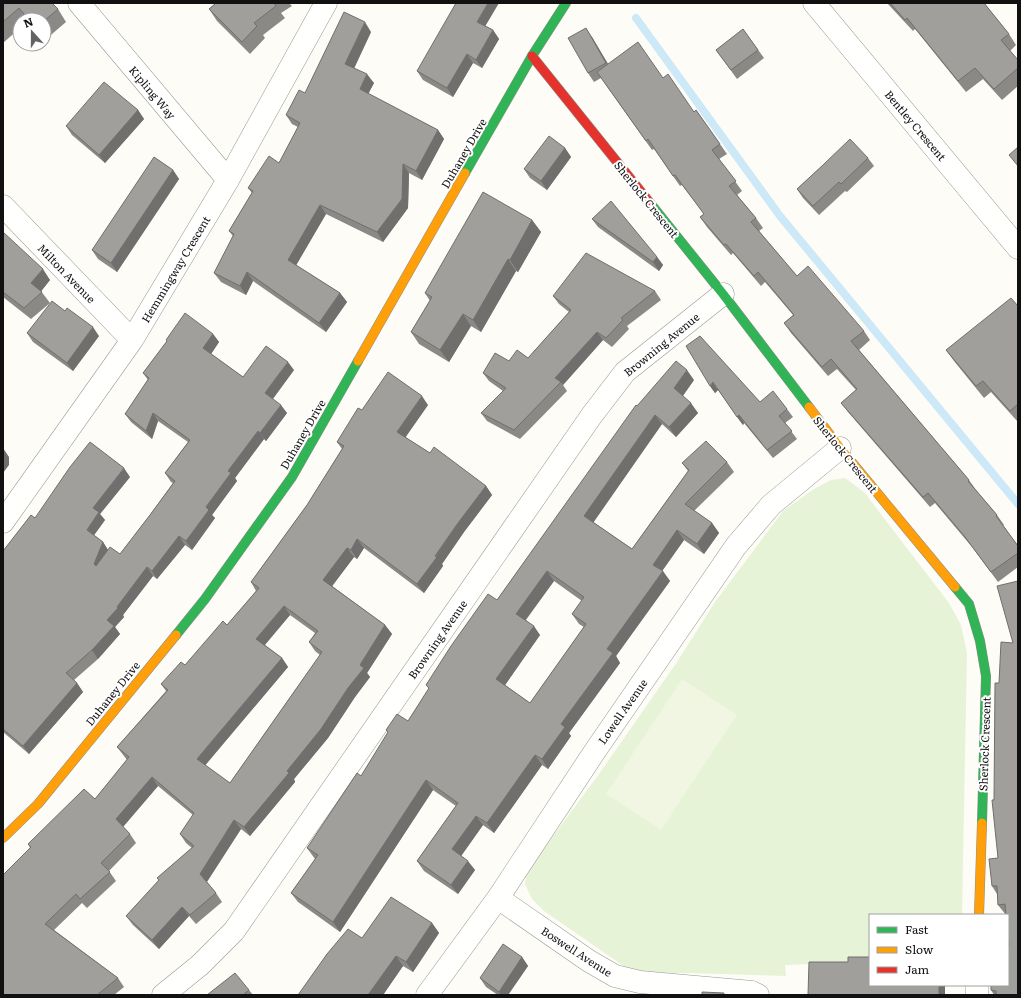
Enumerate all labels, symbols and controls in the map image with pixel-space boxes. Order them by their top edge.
north arrow [12,12,52,52]
text: N [21,13,35,31]
street label: Kipling Way [126,62,180,123]
street label: Bentley Crescent [882,86,951,164]
street label: Duhaney Drive [436,115,490,191]
street label: Sherlock Crescent [611,157,683,241]
street label: Hemmingway Crescent [137,212,214,325]
street label: Milton Avenue [35,240,100,306]
street label: Browning Avenue [620,308,703,380]
street label: Duhaney Drive [275,396,329,472]
street label: Sherlock Crescent [810,412,882,496]
street label: Browning Avenue [404,596,470,682]
street label: Duhaney Drive [81,657,143,729]
street label: Lowell Avenue [594,675,651,747]
street label: Sherlock Crescent [974,696,994,791]
legend [869,914,1009,986]
text: Fast [905,920,929,938]
street label: Boswell Avenue [538,922,616,980]
text: Slow [905,940,934,958]
text: Jam [905,960,930,978]

